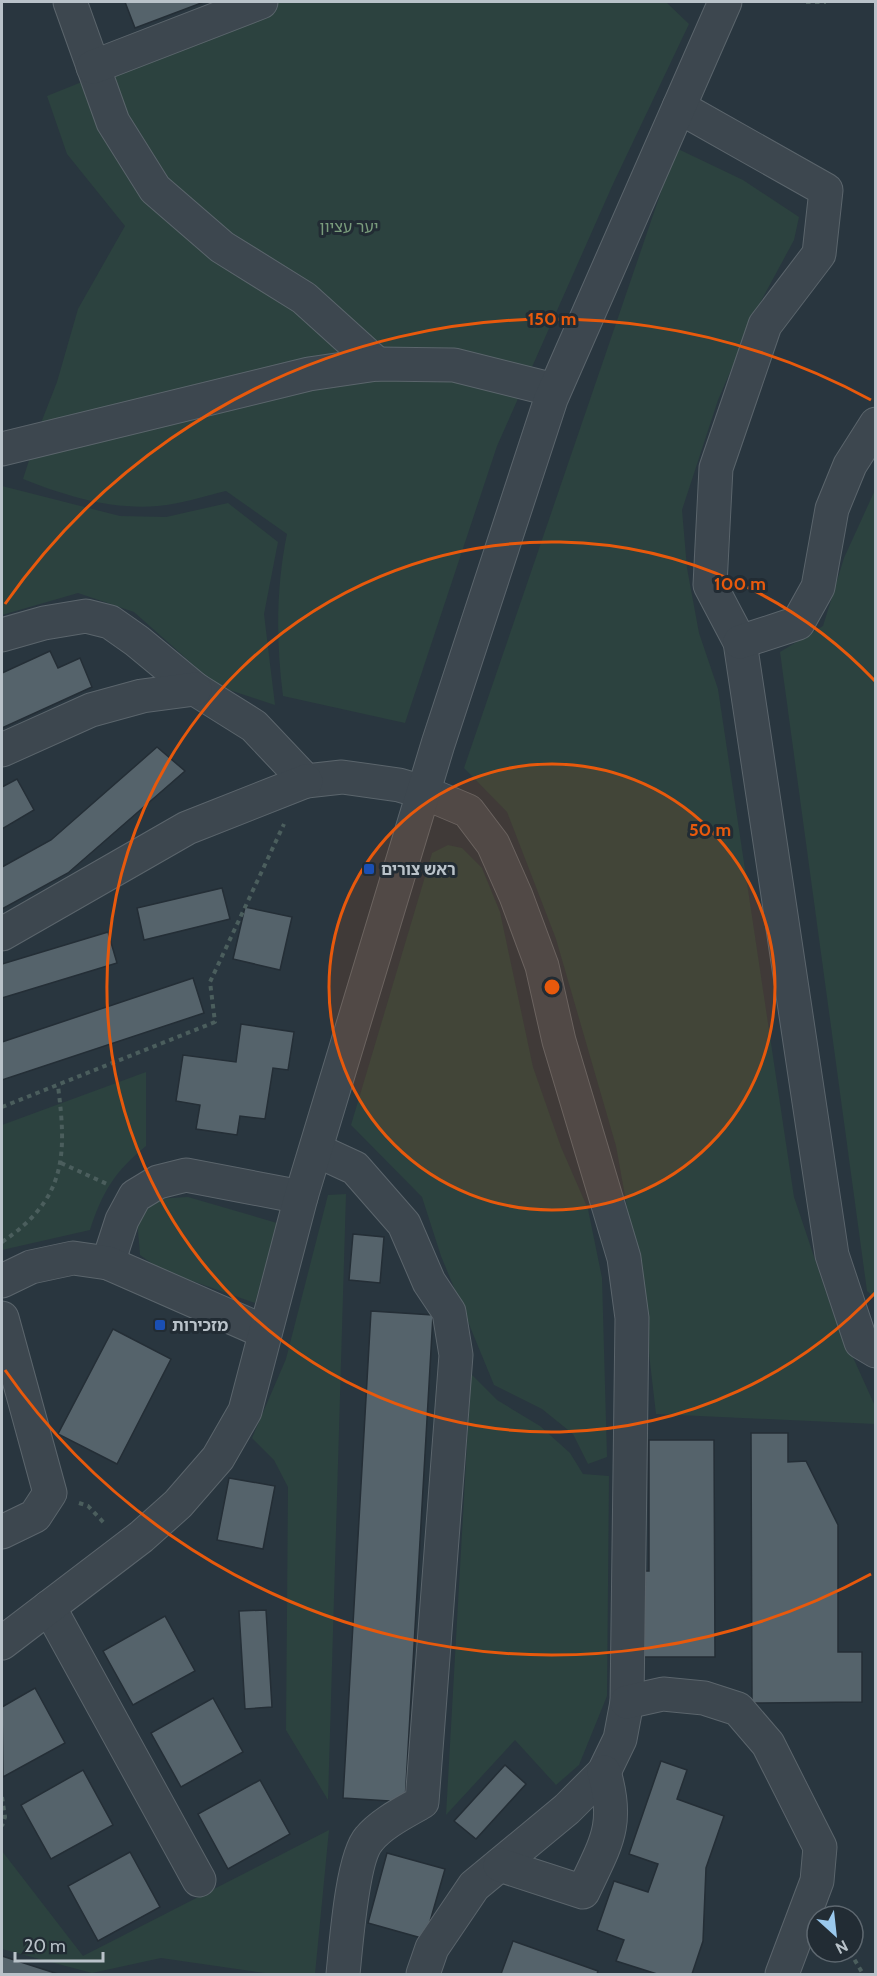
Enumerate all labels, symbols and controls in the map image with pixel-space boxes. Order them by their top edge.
park label: יער עציון [319,217,379,236]
text: 150 m [528,308,576,330]
text: 100 m [714,573,766,595]
text: 50 m [689,819,731,841]
place label: ראש צורים [381,860,456,879]
marker: ראש צורים [362,862,376,876]
centre of rings [542,977,562,997]
place label: מזכירות [172,1316,228,1335]
marker: מזכירות [153,1318,167,1332]
north arrow [805,1904,865,1964]
scale bar [15,1925,104,1963]
text: 20 m [24,1935,66,1957]
text: N [832,1936,851,1958]

